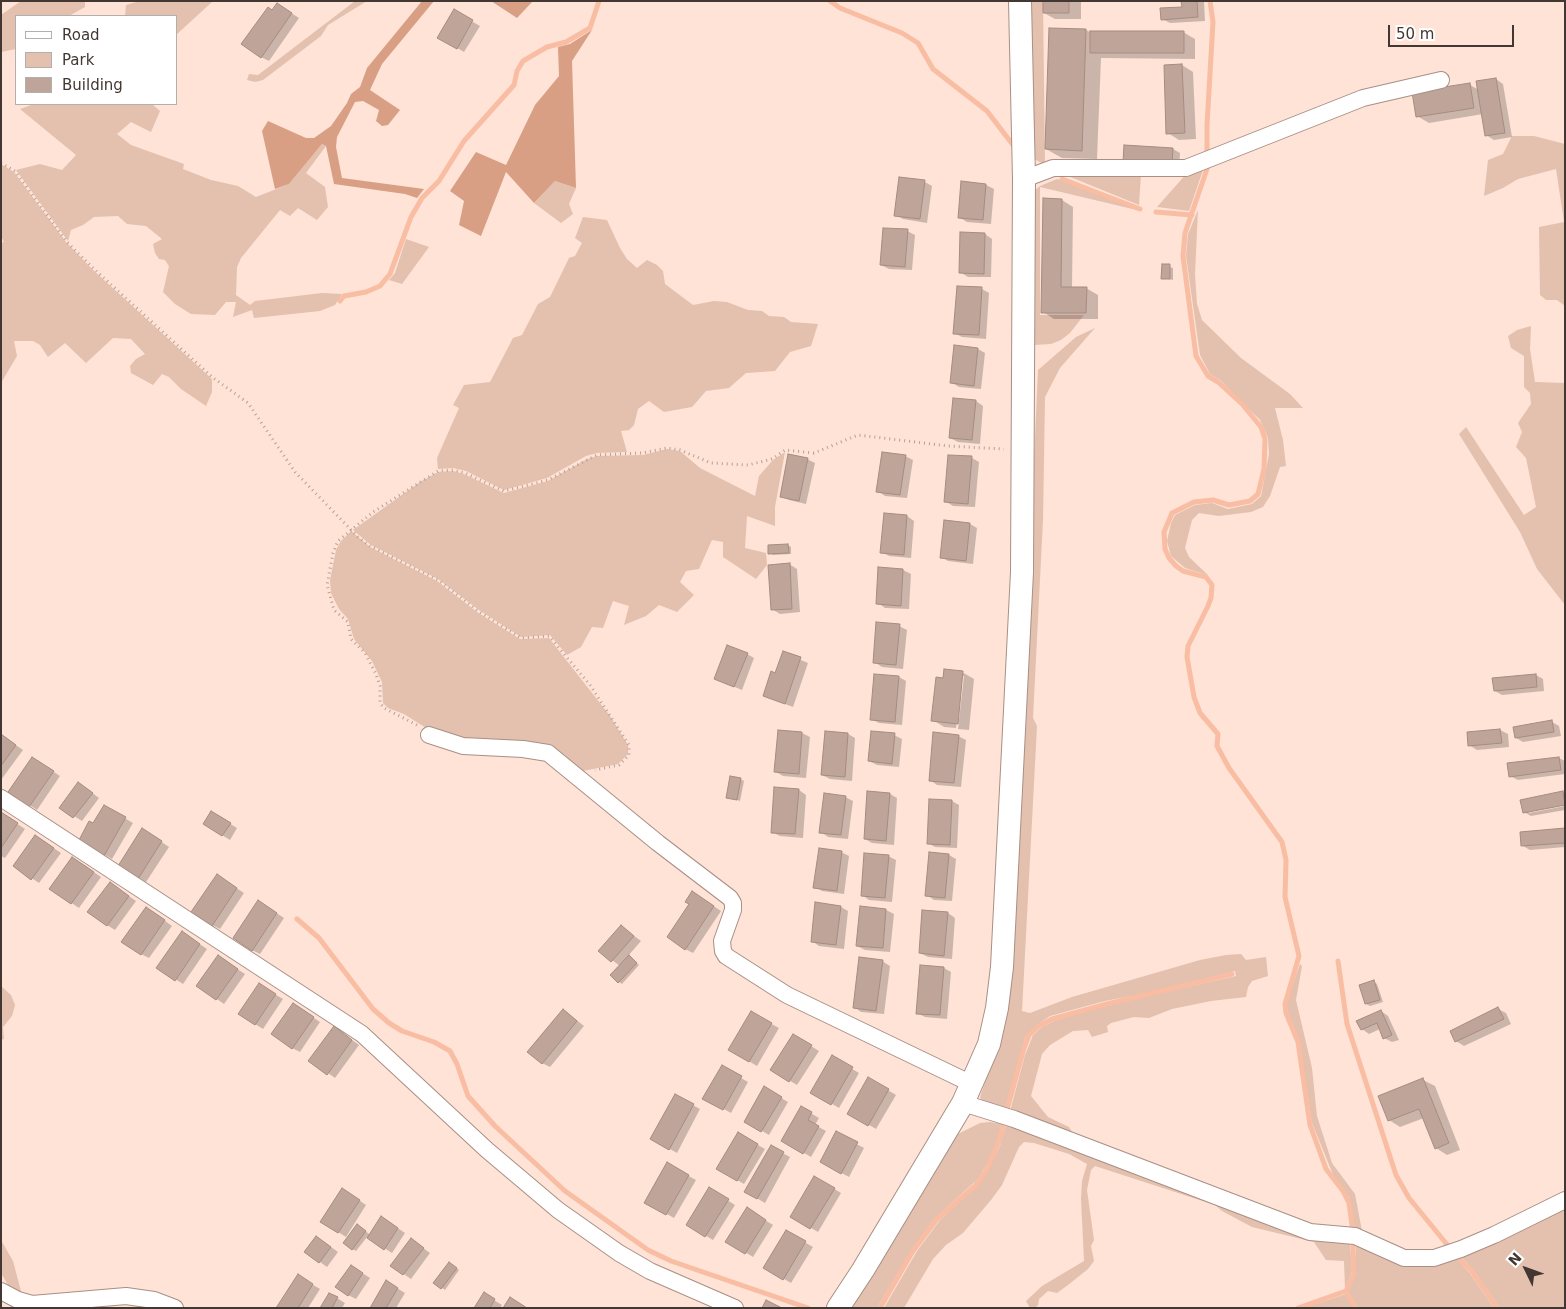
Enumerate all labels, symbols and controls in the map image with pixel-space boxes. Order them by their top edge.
legend [15,15,178,105]
scale bar [1391,15,1517,47]
text: 50 m [1396,25,1434,43]
text: Road [62,26,100,44]
text: Park [62,51,94,69]
text: Building [62,76,123,94]
north arrow [1501,1244,1551,1294]
text: N [1505,1249,1525,1269]

